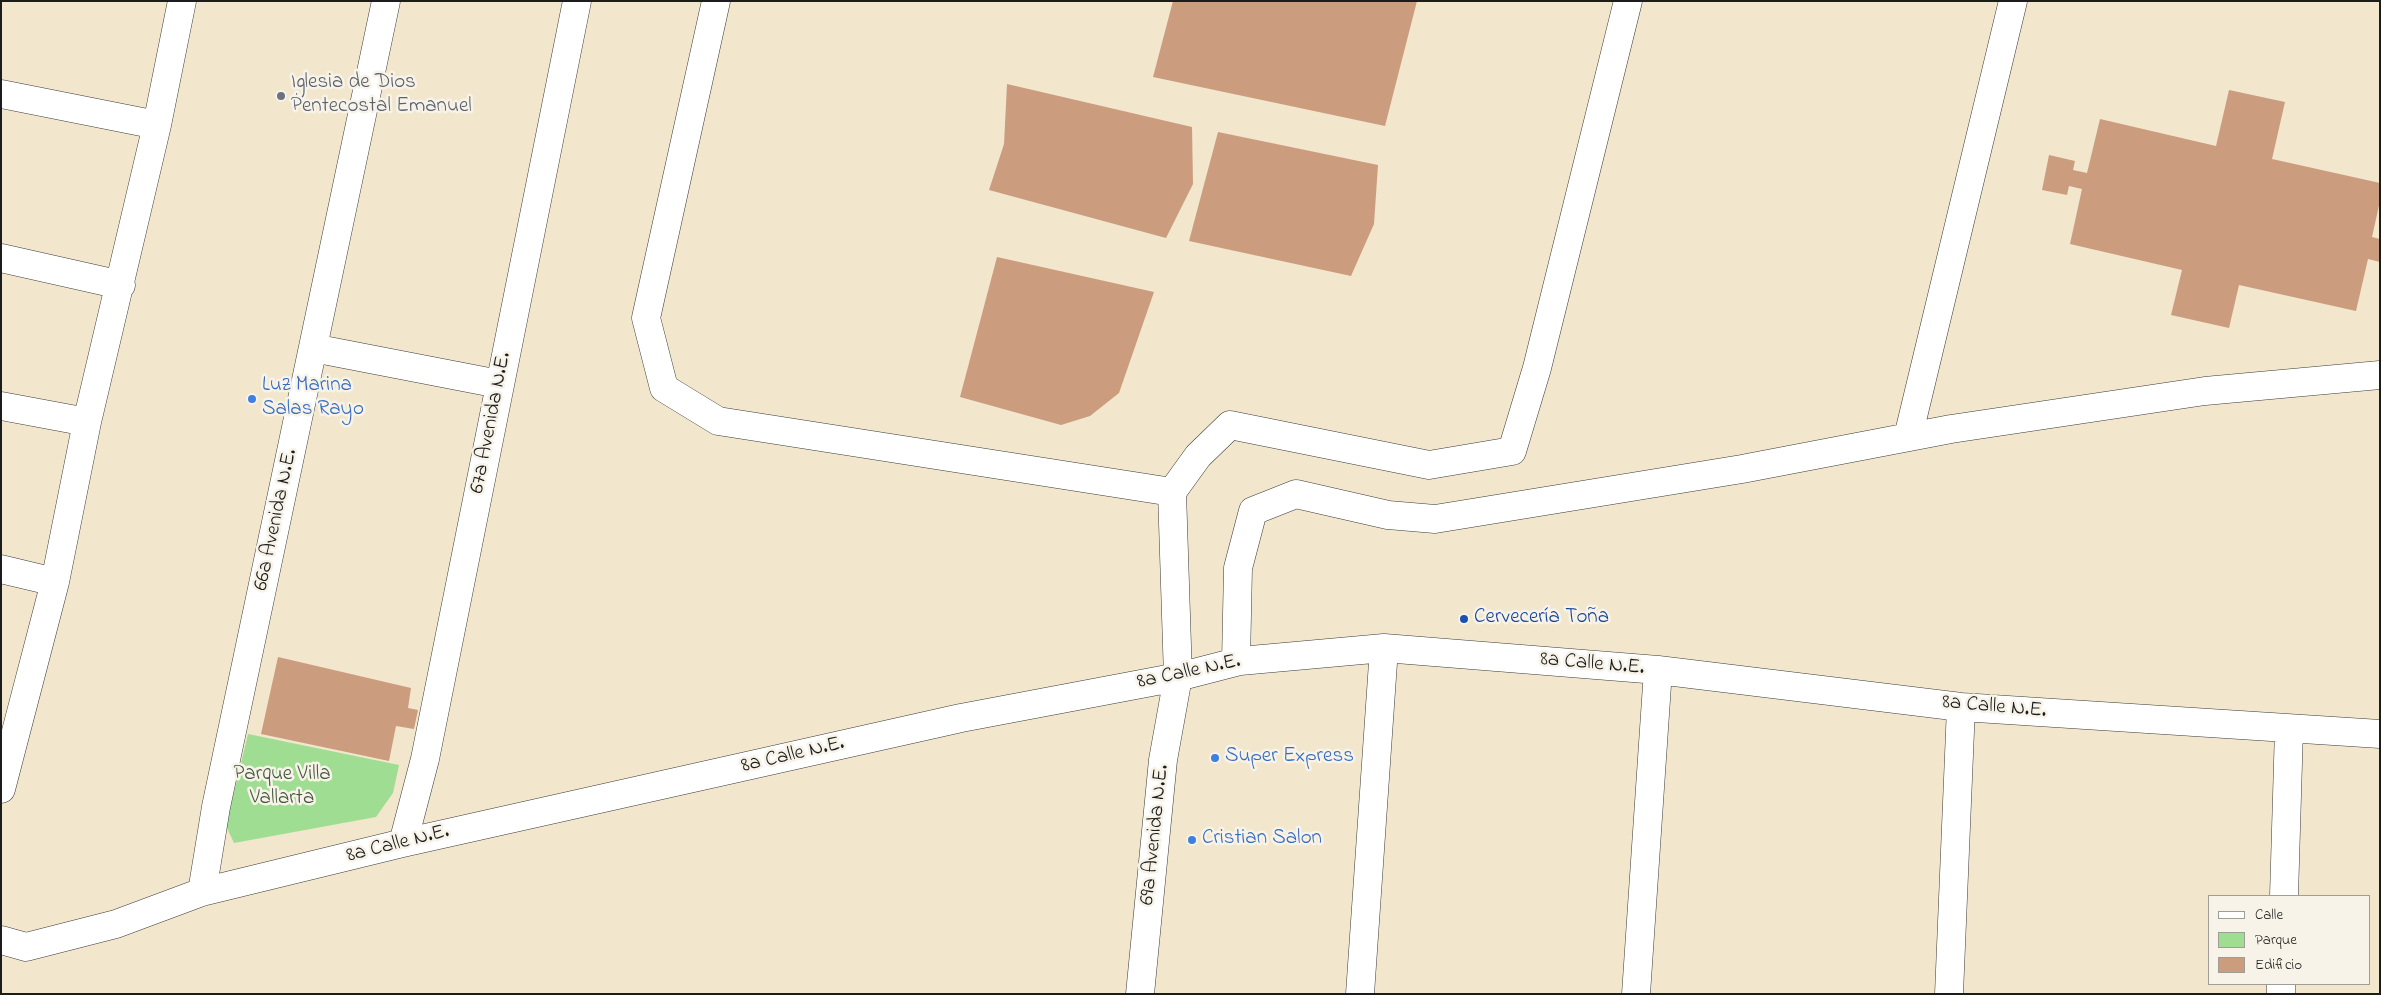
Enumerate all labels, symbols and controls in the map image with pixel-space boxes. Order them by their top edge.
place label: Iglesia de Dios Pentecostal Emanuel [291,71,472,121]
marker: Iglesia de Dios Pentecostal Emanuel [275,90,287,102]
street label: 67a Avenida N.E. [466,350,518,496]
place label: Luz Marina Salas Rayo [262,374,364,424]
marker: Luz Marina Salas Rayo [246,393,258,405]
street label: 66a Avenida N.E. [250,447,304,593]
place label: Cervecería Toña [1474,606,1609,632]
marker: Cervecería Toña [1458,613,1470,625]
street label: 8a Calle N.E. [1539,648,1645,682]
street label: 8a Calle N.E. [1135,650,1243,696]
street label: 8a Calle N.E. [1941,691,2047,725]
street label: 8a Calle N.E. [739,732,847,780]
place label: Super Express [1225,745,1354,771]
marker: Super Express [1209,752,1221,764]
park label: Parque Villa Vallarta [233,763,331,813]
street label: 69a Avenida N.E. [1136,763,1176,907]
street label: 8a Calle N.E. [344,820,452,870]
place label: Cristian Salon [1202,827,1322,853]
marker: Cristian Salon [1186,834,1198,846]
legend [2208,895,2371,985]
text: Calle [2255,904,2283,926]
text: Parque [2255,929,2297,951]
text: Edificio [2255,954,2302,976]

